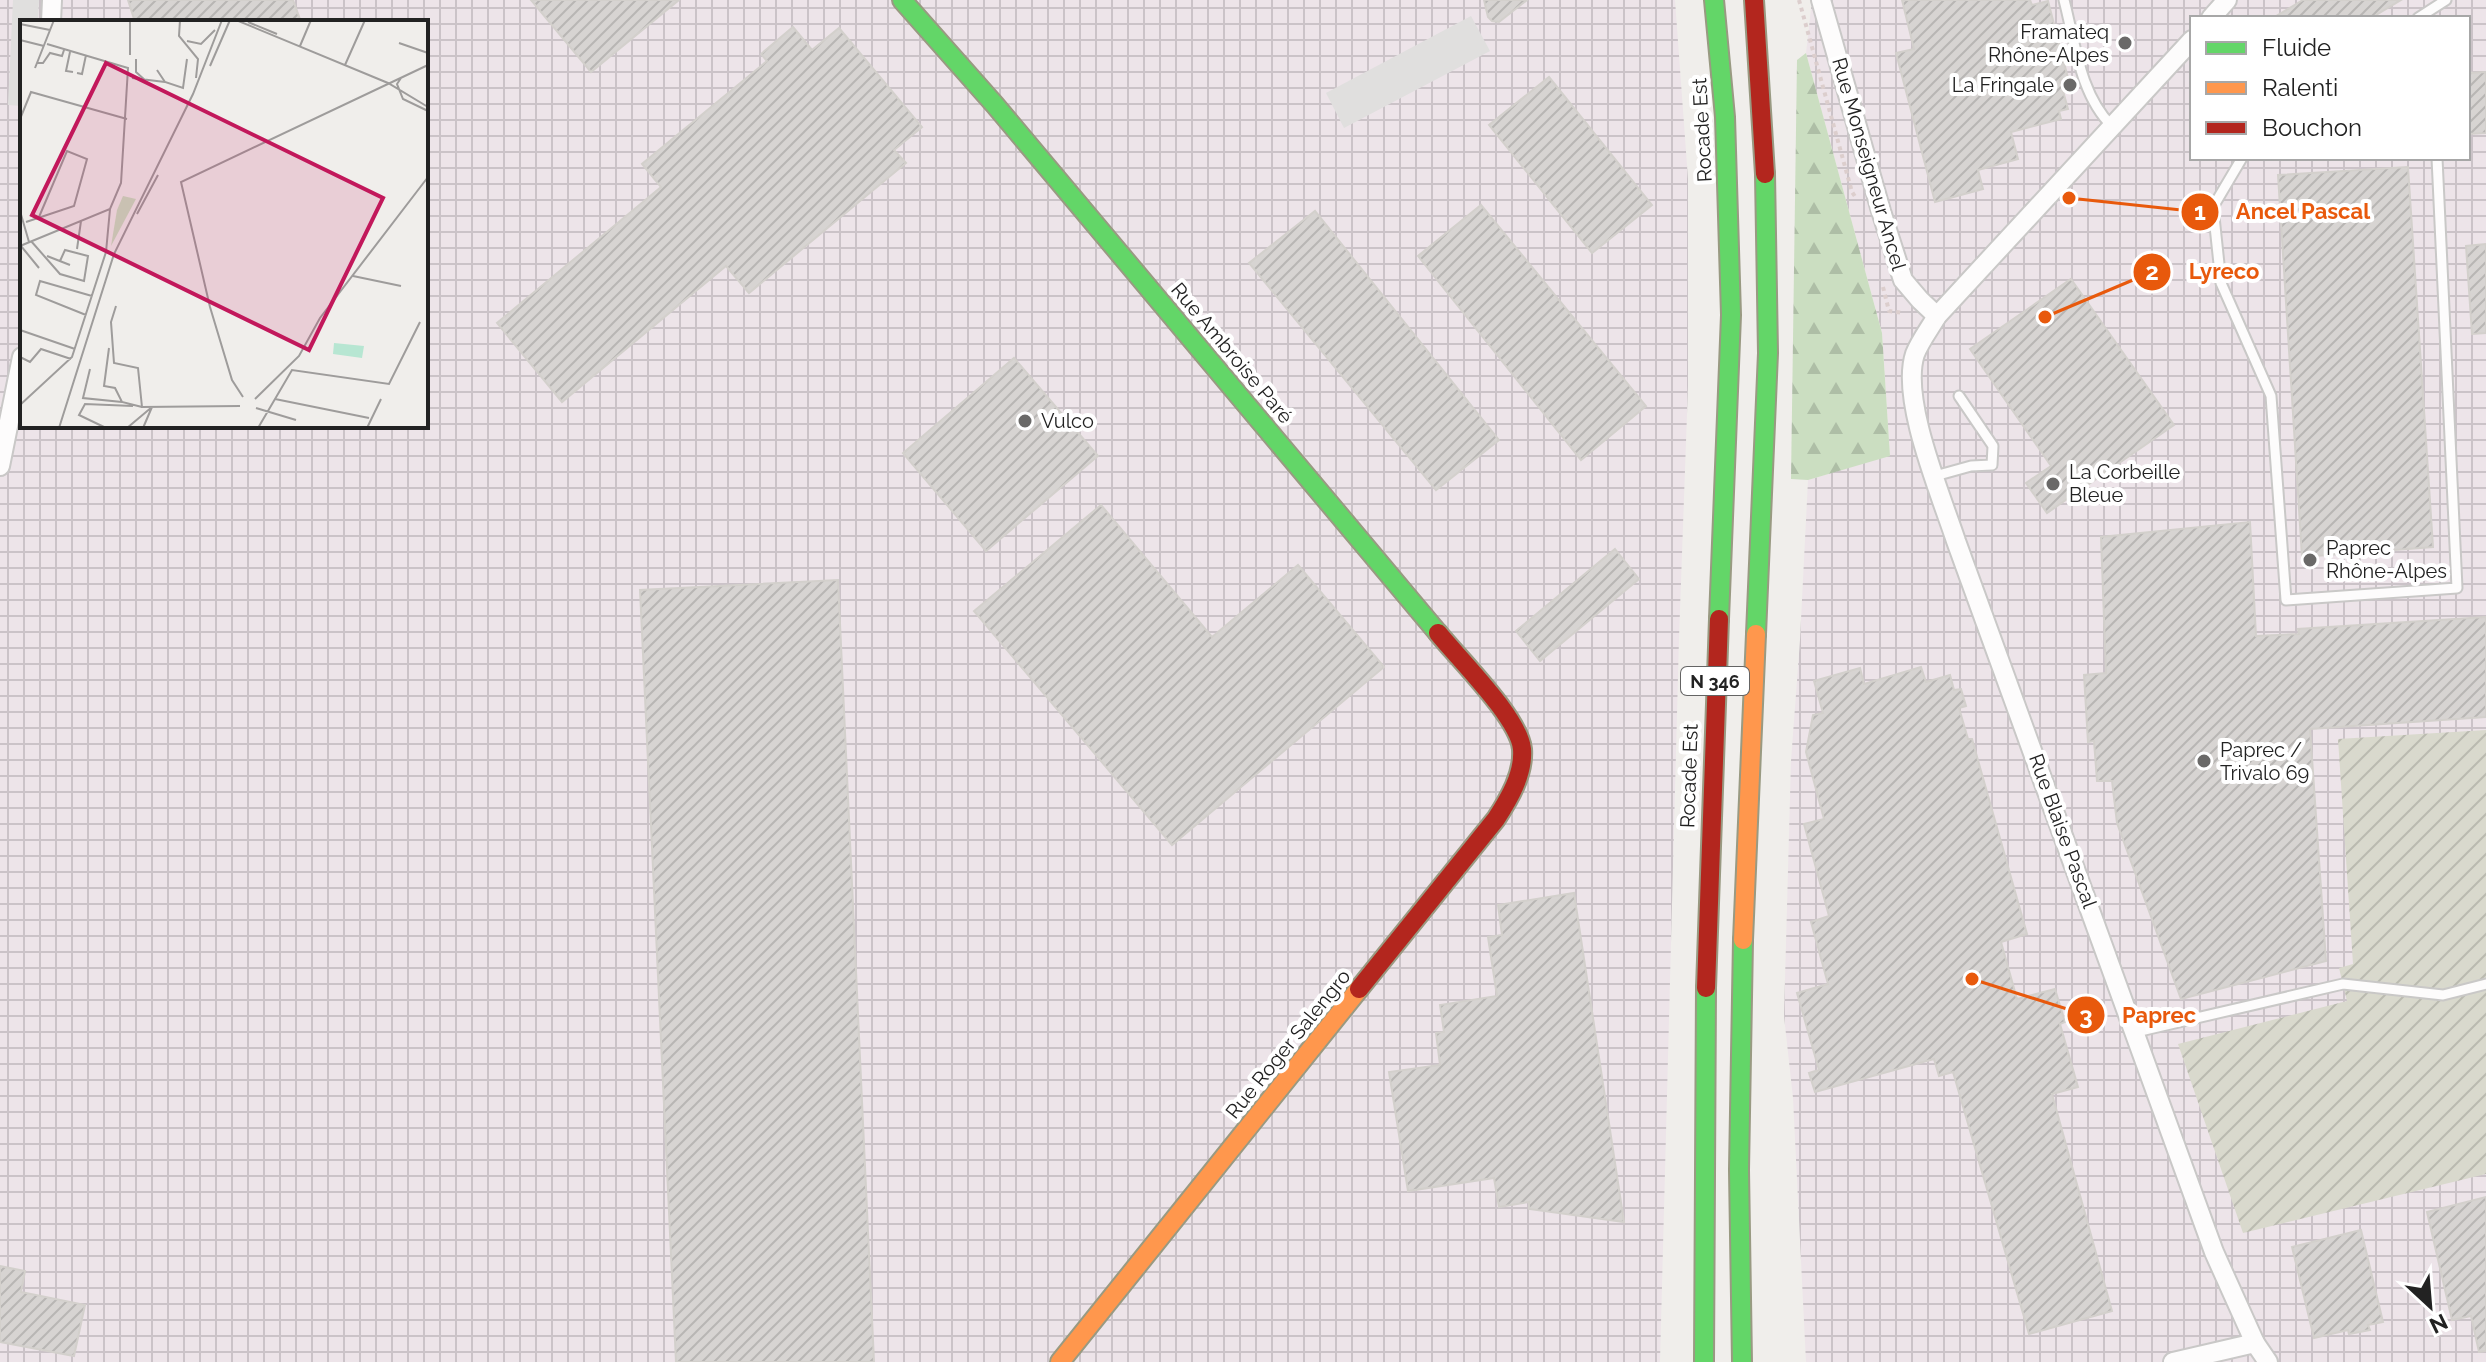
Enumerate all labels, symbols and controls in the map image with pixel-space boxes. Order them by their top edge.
legend [2190,16,2470,160]
inset map [20,20,428,428]
place label: Framateq Rhône-Alpes [1988,20,2109,67]
text: Fluide [2262,33,2331,62]
marker: Framateq Rhône-Alpes [2116,34,2134,52]
street label: Rue Monseigneur Ancel [1827,55,1911,274]
place label: La Fringale [1952,73,2054,97]
text: Ralenti [2262,73,2338,102]
marker: La Fringale [2061,76,2079,94]
street label: Rocade Est [1687,77,1717,183]
text: Bouchon [2262,113,2362,142]
callout: Ancel Pascal [2180,189,2387,235]
text: 1 [2194,197,2206,226]
text: Ancel Pascal [2236,198,2371,224]
callout: Lyreco [2132,249,2275,295]
text: 2 [2145,257,2159,286]
text: Lyreco [2189,258,2259,284]
street label: Rue Ambroise Paré [1166,278,1298,428]
place label: Vulco [1041,409,1094,433]
marker: Vulco [1016,412,1034,430]
place label: La Corbeille Bleue [2069,460,2181,507]
marker: La Corbeille Bleue [2044,475,2062,493]
place label: Paprec Rhône-Alpes [2326,536,2447,583]
marker: Paprec Rhône-Alpes [2301,551,2319,569]
road number: N 346 [1681,667,1749,695]
street label: Rocade Est [1675,723,1703,829]
place label: Paprec / Trivalo 69 [2220,738,2309,785]
street label: Rue Blaise Pascal [2024,751,2102,912]
marker: Paprec / Trivalo 69 [2195,752,2213,770]
street label: Rue Roger Salengro [1221,965,1356,1123]
callout: Paprec [2066,992,2212,1038]
text: 3 [2079,1001,2093,1030]
text: Paprec [2122,1002,2196,1028]
north arrow [2390,1266,2470,1346]
text: N [2426,1309,2452,1339]

